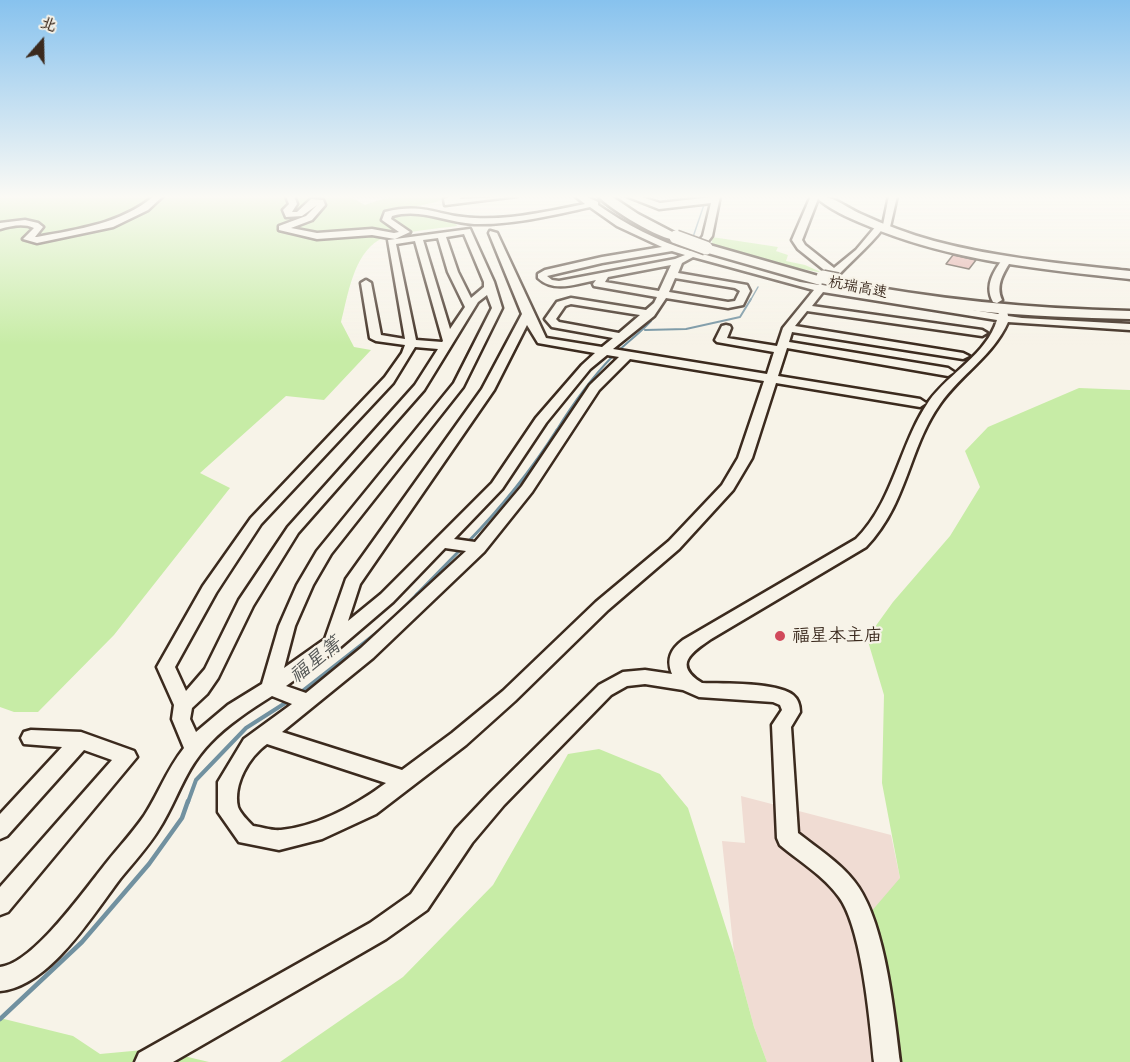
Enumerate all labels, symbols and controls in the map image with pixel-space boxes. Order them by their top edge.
north arrow [12,12,72,72]
text: 北 [38,13,59,36]
street label: 杭瑞高速 [827,273,889,303]
place label: 福星本主庙 [792,625,882,647]
marker: 福星本主庙 [773,629,787,643]
water label: 福星箐 [285,633,347,689]

